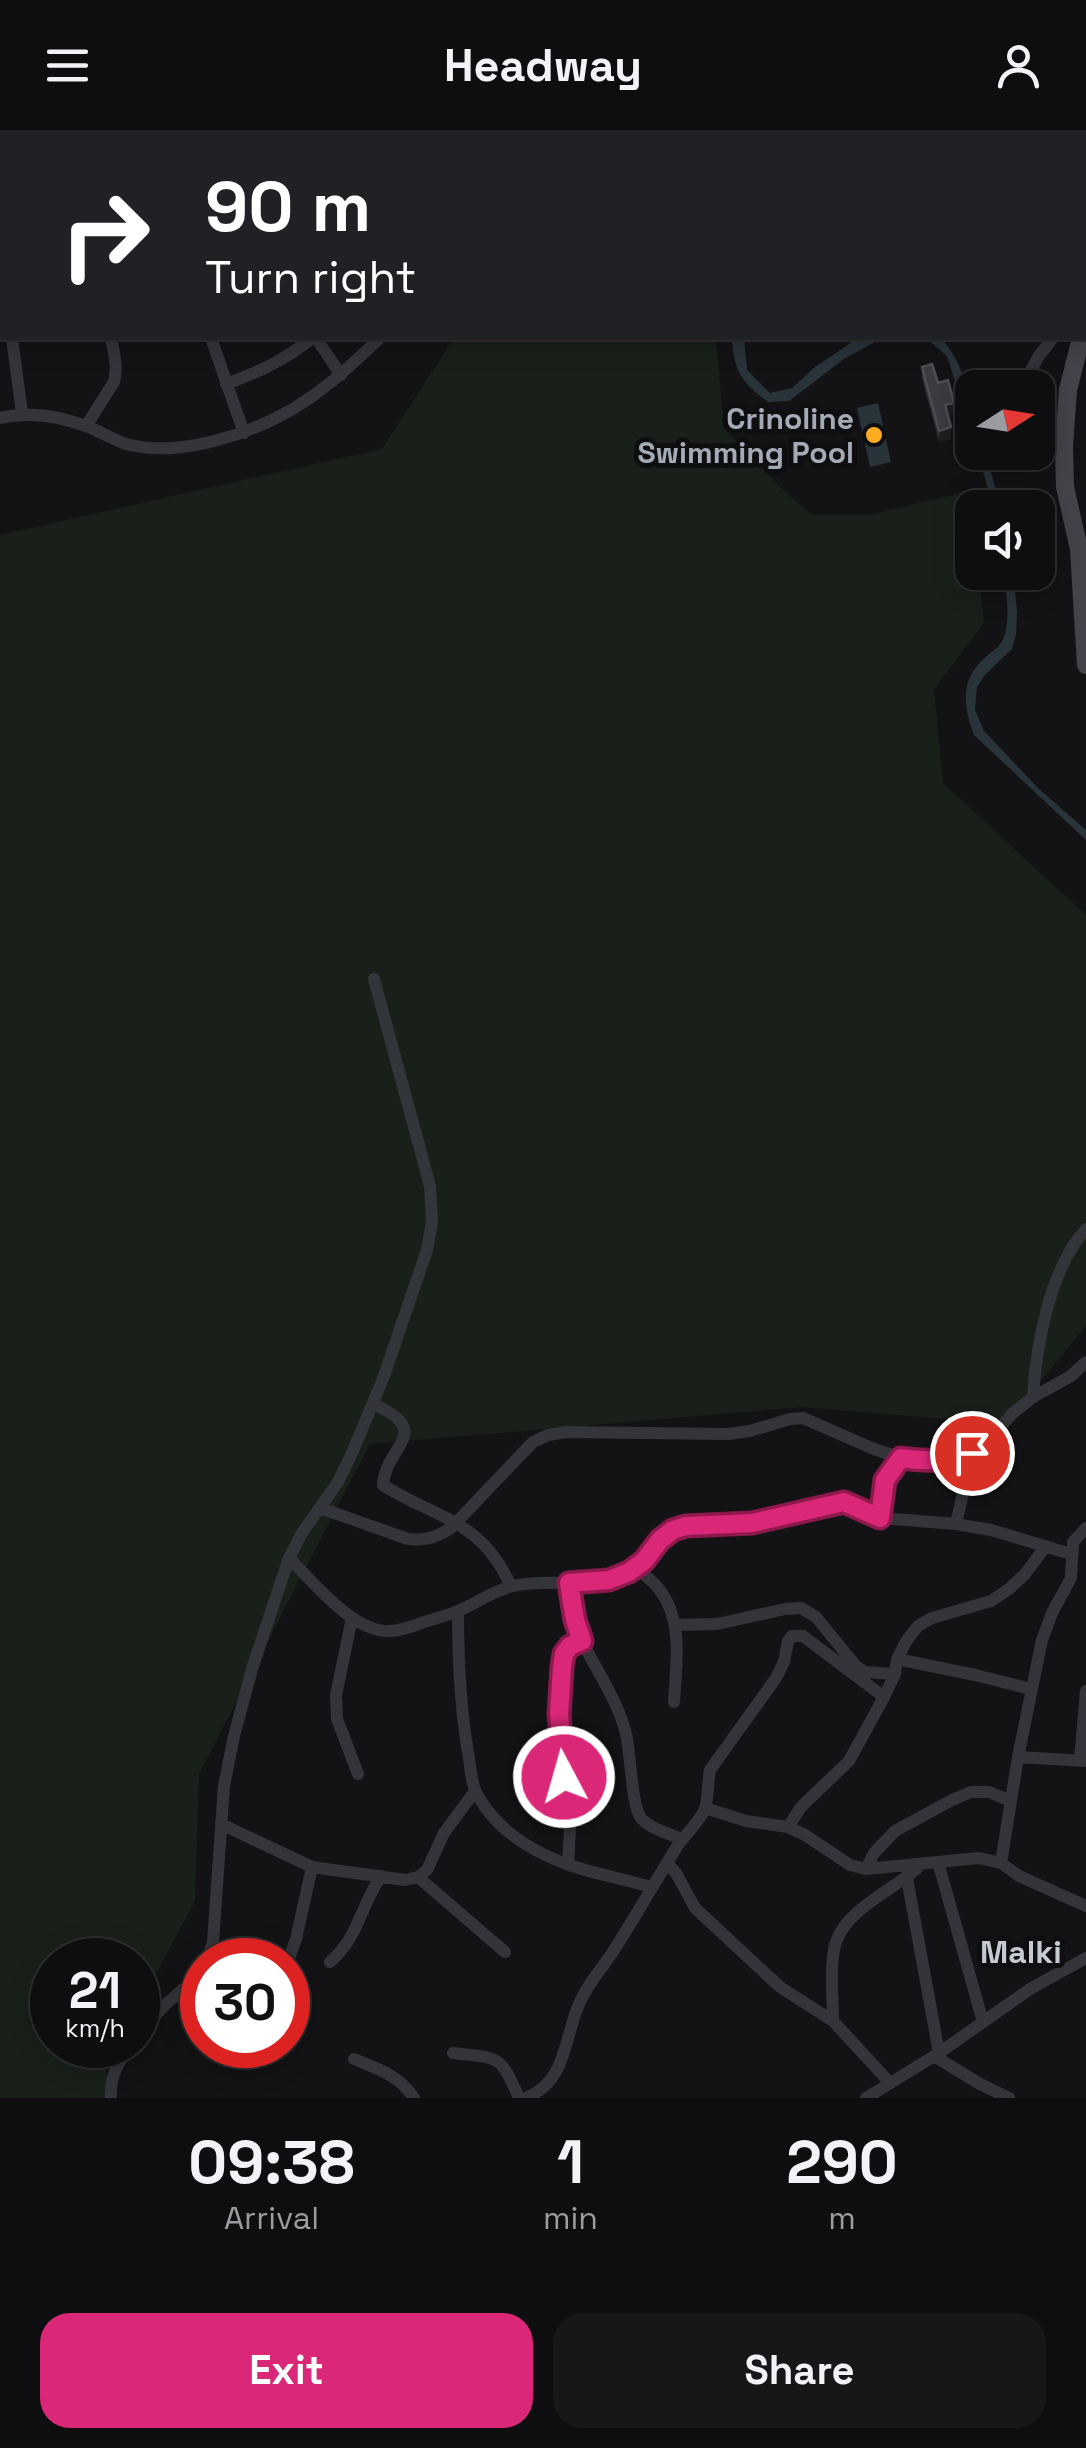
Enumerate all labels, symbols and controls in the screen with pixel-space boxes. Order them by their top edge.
text: Headway [444,37,642,94]
icon: menu [40,38,95,93]
icon: person [991,38,1046,93]
text: 90 m [205,162,371,251]
icon: right [40,170,170,300]
text: Turn right [205,249,416,306]
north arrow [955,370,1055,470]
map controls [955,370,1055,590]
place label: Crinoline Swimming Pool [637,399,854,472]
marker: Crinoline Swimming Pool [863,424,885,446]
button: sound [955,490,1055,590]
pin [930,1411,1015,1496]
icon: arrive [945,1426,1000,1481]
position arrow [512,1725,616,1829]
district label: Malki [980,1932,1062,1972]
speed limit sign: 30 [180,1938,310,2068]
text: 21 [69,1959,121,2023]
text: km/h [65,2012,125,2044]
text: 09:38 [188,2124,355,2201]
text: 1 [557,2124,584,2201]
text: 290 [786,2124,898,2201]
text: Arrival [224,2198,319,2238]
text: min [543,2198,598,2238]
text: m [828,2198,856,2238]
button: Exit [40,2313,533,2428]
button: Share [553,2313,1046,2428]

